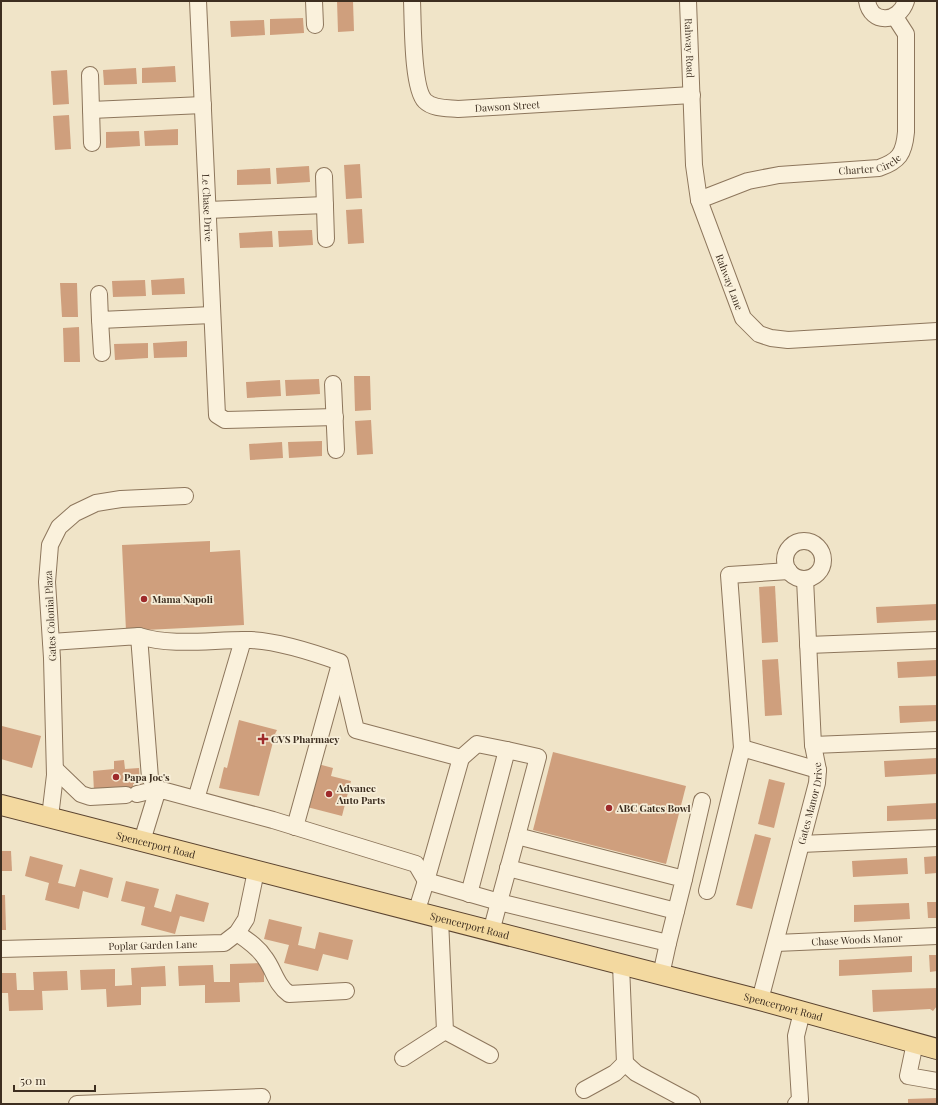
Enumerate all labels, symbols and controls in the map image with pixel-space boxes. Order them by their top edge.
street label: Rahway Road [682,18,698,78]
street label: Dawson Street [474,97,541,115]
street label: Charter Circle [838,151,904,178]
street label: Le Chase Drive [199,174,216,242]
street label: Rahway Lane [713,252,746,312]
street label: Gates Colonial Plaza [41,570,59,662]
place label: Mama Napoli [152,592,213,606]
marker: Mama Napoli [139,594,149,604]
place label: CVS Pharmacy [271,732,340,746]
marker: CVS Pharmacy [258,734,268,744]
street label: Gates Manor Drive [794,761,826,846]
place label: Papa Joe's [124,770,170,784]
marker: Papa Joe's [111,772,121,782]
place label: Advance Auto Parts [336,781,386,807]
marker: Advance Auto Parts [324,789,334,799]
place label: ABC Gates Bowl [616,801,691,815]
marker: ABC Gates Bowl [604,803,614,813]
street label: Spencerport Road [115,828,197,862]
street label: Spencerport Road [429,909,511,942]
street label: Chase Woods Manor [811,930,903,948]
street label: Poplar Garden Lane [108,937,198,953]
street label: Spencerport Road [743,989,825,1024]
scale bar [14,1067,95,1093]
text: 50 m [20,1072,46,1088]

